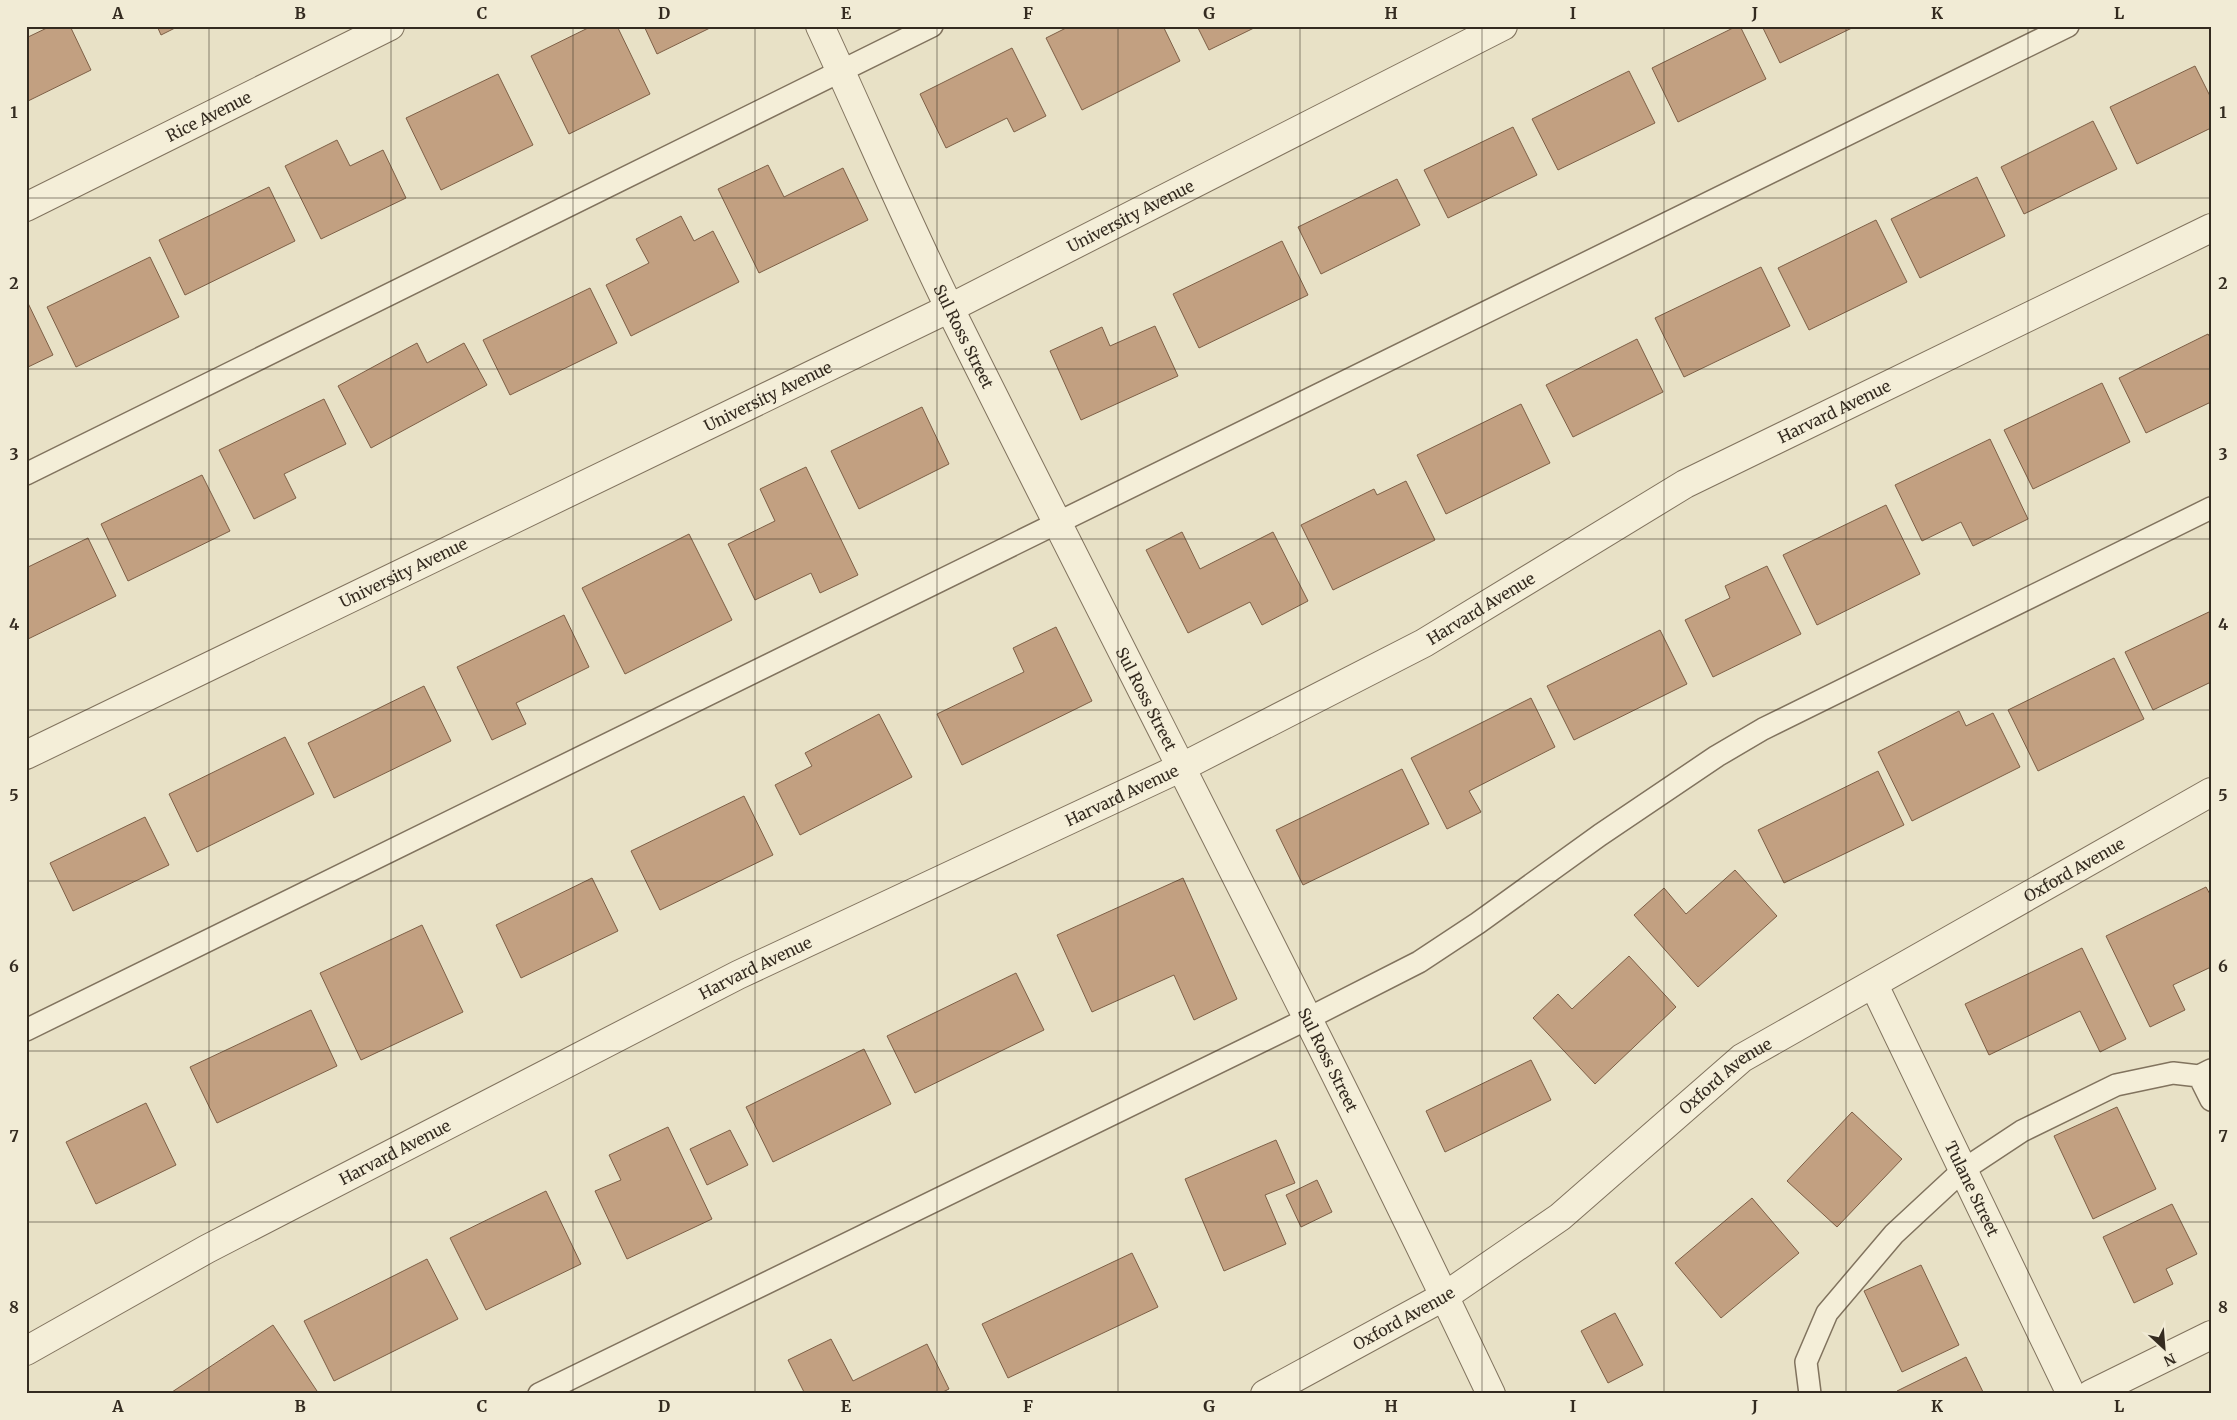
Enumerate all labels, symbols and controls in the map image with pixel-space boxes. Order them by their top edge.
text: A [111,3,124,23]
text: B [294,3,306,23]
text: C [477,3,487,23]
text: D [658,3,670,23]
text: E [841,3,852,23]
text: F [1023,3,1033,23]
text: G [1203,3,1215,23]
text: H [1384,3,1398,23]
text: I [1570,3,1576,23]
text: J [1751,3,1758,23]
text: K [1931,3,1943,23]
text: L [2114,3,2124,23]
street label: Rice Avenue [163,87,255,146]
text: 1 [10,102,18,122]
text: 1 [2219,102,2227,122]
street label: University Avenue [1064,175,1197,257]
text: 2 [9,273,19,293]
text: 2 [2218,273,2228,293]
street label: Sul Ross Street [929,281,998,392]
street label: University Avenue [701,357,835,436]
street label: Harvard Avenue [1775,376,1894,447]
text: 3 [9,444,19,464]
text: 3 [2218,444,2228,464]
street label: University Avenue [336,533,470,612]
street label: Harvard Avenue [1423,568,1538,649]
text: 4 [9,614,19,634]
text: 4 [2218,614,2228,634]
street label: Sul Ross Street [1112,644,1181,755]
street label: Harvard Avenue [1062,760,1182,830]
text: 5 [9,785,19,805]
text: 5 [2218,785,2228,805]
street label: Oxford Avenue [2020,833,2128,906]
street label: Harvard Avenue [695,932,815,1003]
text: 6 [9,956,19,976]
text: 6 [2218,956,2228,976]
street label: Sul Ross Street [1294,1004,1363,1116]
street label: Oxford Avenue [1675,1033,1775,1118]
street label: Harvard Avenue [336,1115,454,1189]
text: 7 [9,1126,19,1146]
text: 7 [2218,1126,2228,1146]
street label: Tulane Street [1941,1138,2004,1240]
street label: Oxford Avenue [1349,1282,1458,1354]
text: 8 [9,1297,19,1317]
text: 8 [2218,1297,2228,1317]
north arrow [2140,1322,2190,1372]
text: N [2161,1349,2179,1370]
text: A [111,1396,124,1416]
text: B [294,1396,306,1416]
text: C [477,1396,487,1416]
text: D [658,1396,670,1416]
text: E [841,1396,852,1416]
text: F [1023,1396,1033,1416]
text: G [1203,1396,1215,1416]
text: H [1384,1396,1398,1416]
text: I [1570,1396,1576,1416]
text: J [1751,1396,1758,1416]
text: K [1931,1396,1943,1416]
text: L [2114,1396,2124,1416]

